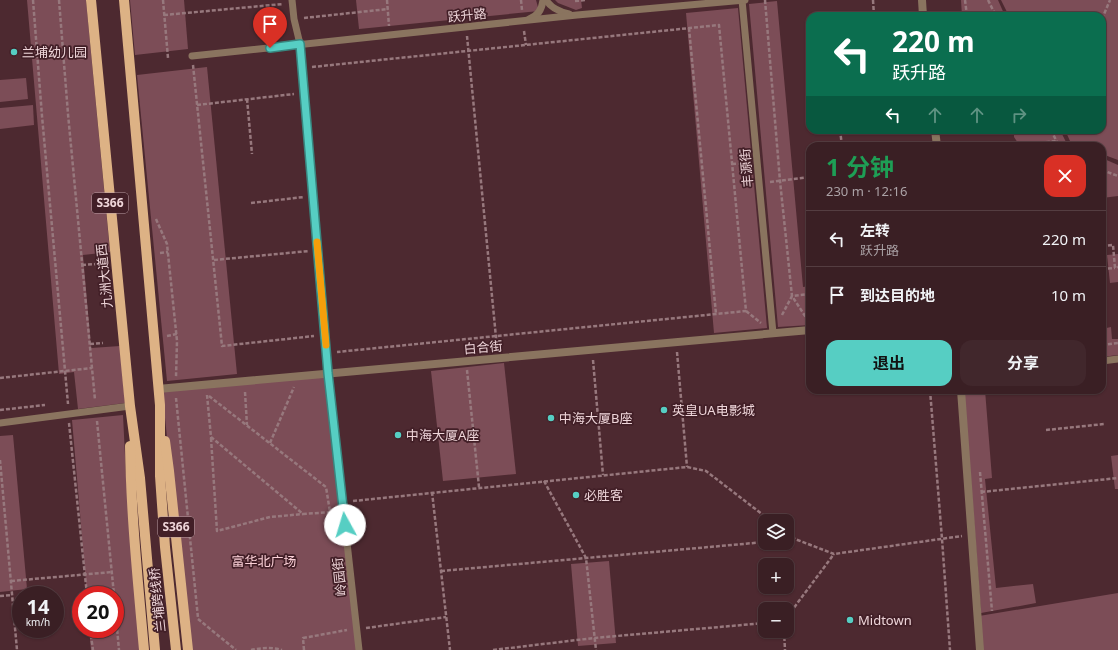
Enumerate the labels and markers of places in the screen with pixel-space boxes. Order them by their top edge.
pin [253,7.0,287,48]
place label: 兰埔幼儿园 [22,43,87,61]
marker: 兰埔幼儿园 [9,47,19,57]
place label: 英皇UA电影城 [672,401,755,419]
marker: 英皇UA电影城 [659,405,669,415]
place label: 中海大厦B座 [559,409,632,427]
marker: 中海大厦B座 [546,413,556,423]
place label: 中海大厦A座 [406,426,479,444]
marker: 中海大厦A座 [393,430,403,440]
place label: 必胜客 [584,486,623,504]
marker: 必胜客 [571,490,581,500]
place label: Midtown [858,611,912,629]
marker: Midtown [845,615,855,625]

